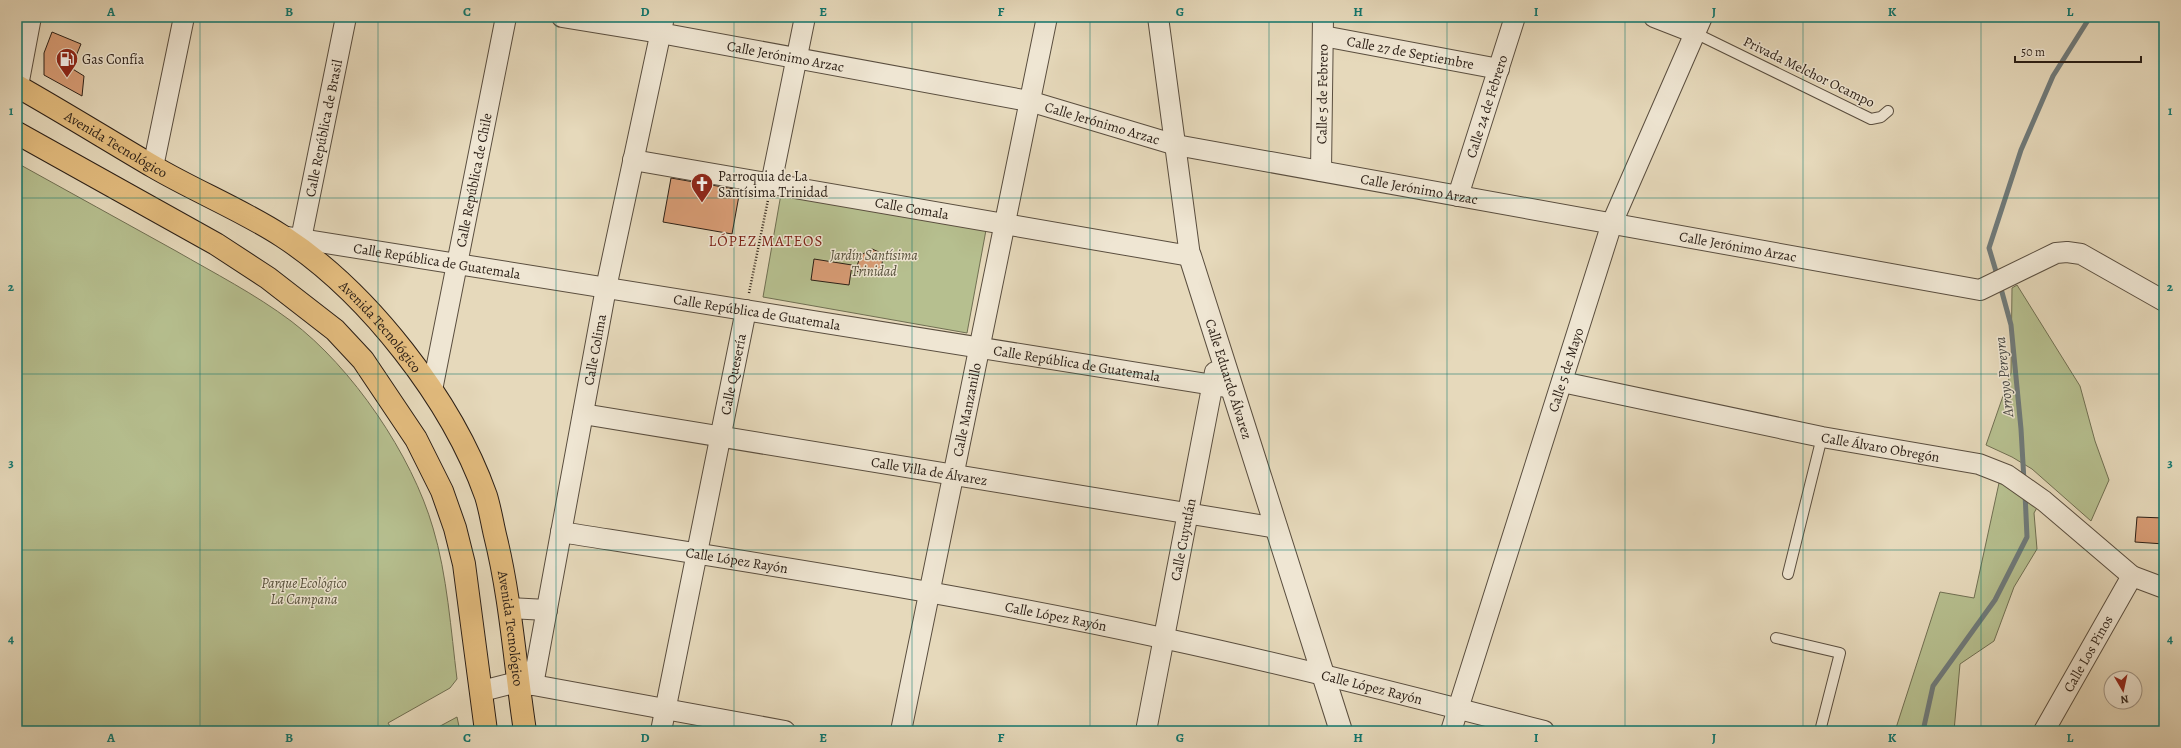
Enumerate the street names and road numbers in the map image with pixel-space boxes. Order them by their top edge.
street label: Calle 27 de Septiembre [1345,31,1476,74]
street label: Privada Melchor Ocampo [1740,32,1878,112]
street label: Calle Jerónimo Arzac [725,36,846,76]
street label: Calle 5 de Febrero [1312,44,1332,144]
street label: Calle 24 de Febrero [1461,52,1512,160]
street label: Calle República de Brasil [300,57,347,199]
street label: Calle Jerónimo Arzac [1043,97,1162,149]
street label: Avenida Tecnológico [60,106,171,182]
street label: Calle República de Chile [451,111,496,249]
street label: Calle Jerónimo Arzac [1359,169,1479,209]
street label: Calle Comala [873,192,951,224]
street label: Calle Jerónimo Arzac [1678,226,1798,266]
street label: Calle República de Guatemala [352,238,522,284]
street label: Avenida Tecnológico [334,276,426,376]
street label: Calle República de Guatemala [672,289,842,335]
street label: Calle Colima [579,312,611,387]
street label: Calle Eduardo Álvarez [1201,316,1257,441]
street label: Calle 5 de Mayo [1543,325,1588,414]
street label: Calle Quesería [716,331,751,417]
street label: Calle República de Guatemala [992,340,1162,386]
street label: Calle Manzanillo [948,361,986,458]
street label: Calle Álvaro Obregón [1820,428,1941,467]
street label: Calle Villa de Álvarez [870,452,989,490]
street label: Calle Cuyutlán [1166,496,1200,582]
street label: Calle López Rayón [684,542,790,578]
street label: Avenida Tecnológico [493,568,528,687]
street label: Calle López Rayón [1003,597,1109,636]
street label: Calle Los Pinos [2059,612,2117,695]
street label: Calle López Rayón [1320,665,1425,709]

